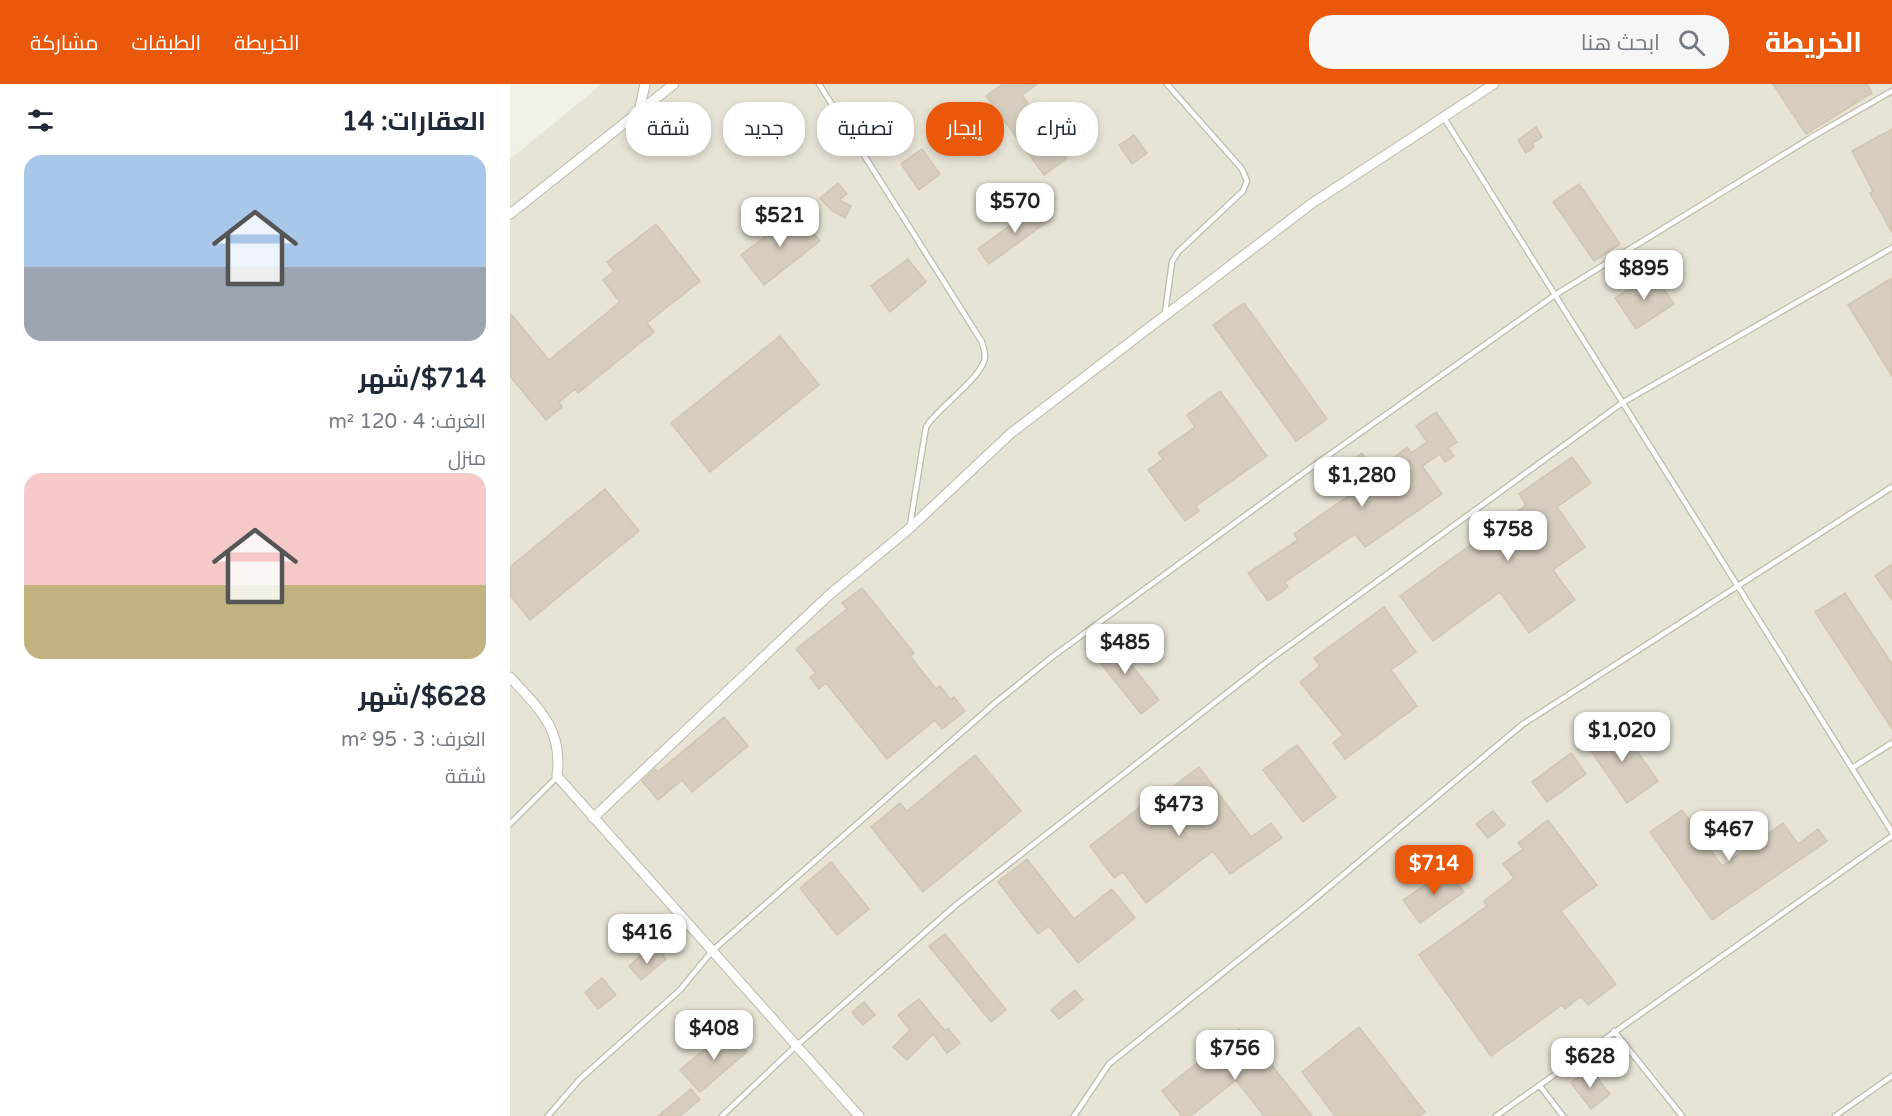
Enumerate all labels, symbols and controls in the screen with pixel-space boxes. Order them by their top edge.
search box [1309,15,1729,69]
icon: search [1675,26,1708,59]
text: الخريطة [1765,26,1862,60]
text: ابحث هنا [1581,30,1660,56]
text: مشاركة [30,31,99,56]
text: الطبقات [132,31,201,56]
text: الخريطة [234,31,300,56]
chip: شقة [626,102,711,156]
chip: جديد [723,102,805,156]
chip: تصفية [817,102,914,156]
chip: إيجار [926,102,1004,156]
chip: شراء [1016,102,1098,156]
icon: filters [24,104,57,137]
text: العقارات: 14 [342,106,486,137]
pin: $570 [979,183,1051,234]
text: $570 [990,190,1040,214]
icon: home [201,194,309,302]
pin: $521 [744,197,816,248]
text: $521 [755,204,805,228]
pin: $895 [1608,250,1680,301]
text: $895 [1619,257,1669,281]
text: $714/شهر [359,363,486,394]
text: الغرف: 4 · 120 m² [329,410,486,434]
text: منزل [448,447,486,471]
pin: $1,280 [1313,457,1411,508]
text: $1,280 [1328,464,1396,488]
pin: $758 [1472,511,1544,562]
icon: home [201,512,309,620]
text: $758 [1483,518,1533,542]
pin: $485 [1089,624,1161,675]
text: $485 [1100,631,1150,655]
text: $628/شهر [359,681,486,712]
pin: $1,020 [1573,712,1671,763]
text: $1,020 [1588,719,1656,743]
text: الغرف: 3 · 95 m² [341,728,486,752]
text: شقة [445,765,486,789]
pin: $473 [1143,786,1215,837]
text: $473 [1154,793,1204,817]
pin: $467 [1693,811,1765,862]
text: $467 [1704,818,1754,842]
pin: $714 [1398,845,1470,896]
text: $714 [1409,852,1459,876]
pin: $416 [611,914,683,965]
text: $416 [622,921,672,945]
pin: $408 [678,1010,750,1061]
text: $408 [689,1017,739,1041]
pin: $756 [1199,1030,1271,1081]
text: $756 [1210,1037,1260,1061]
pin: $628 [1554,1038,1626,1089]
text: $628 [1565,1045,1615,1069]

